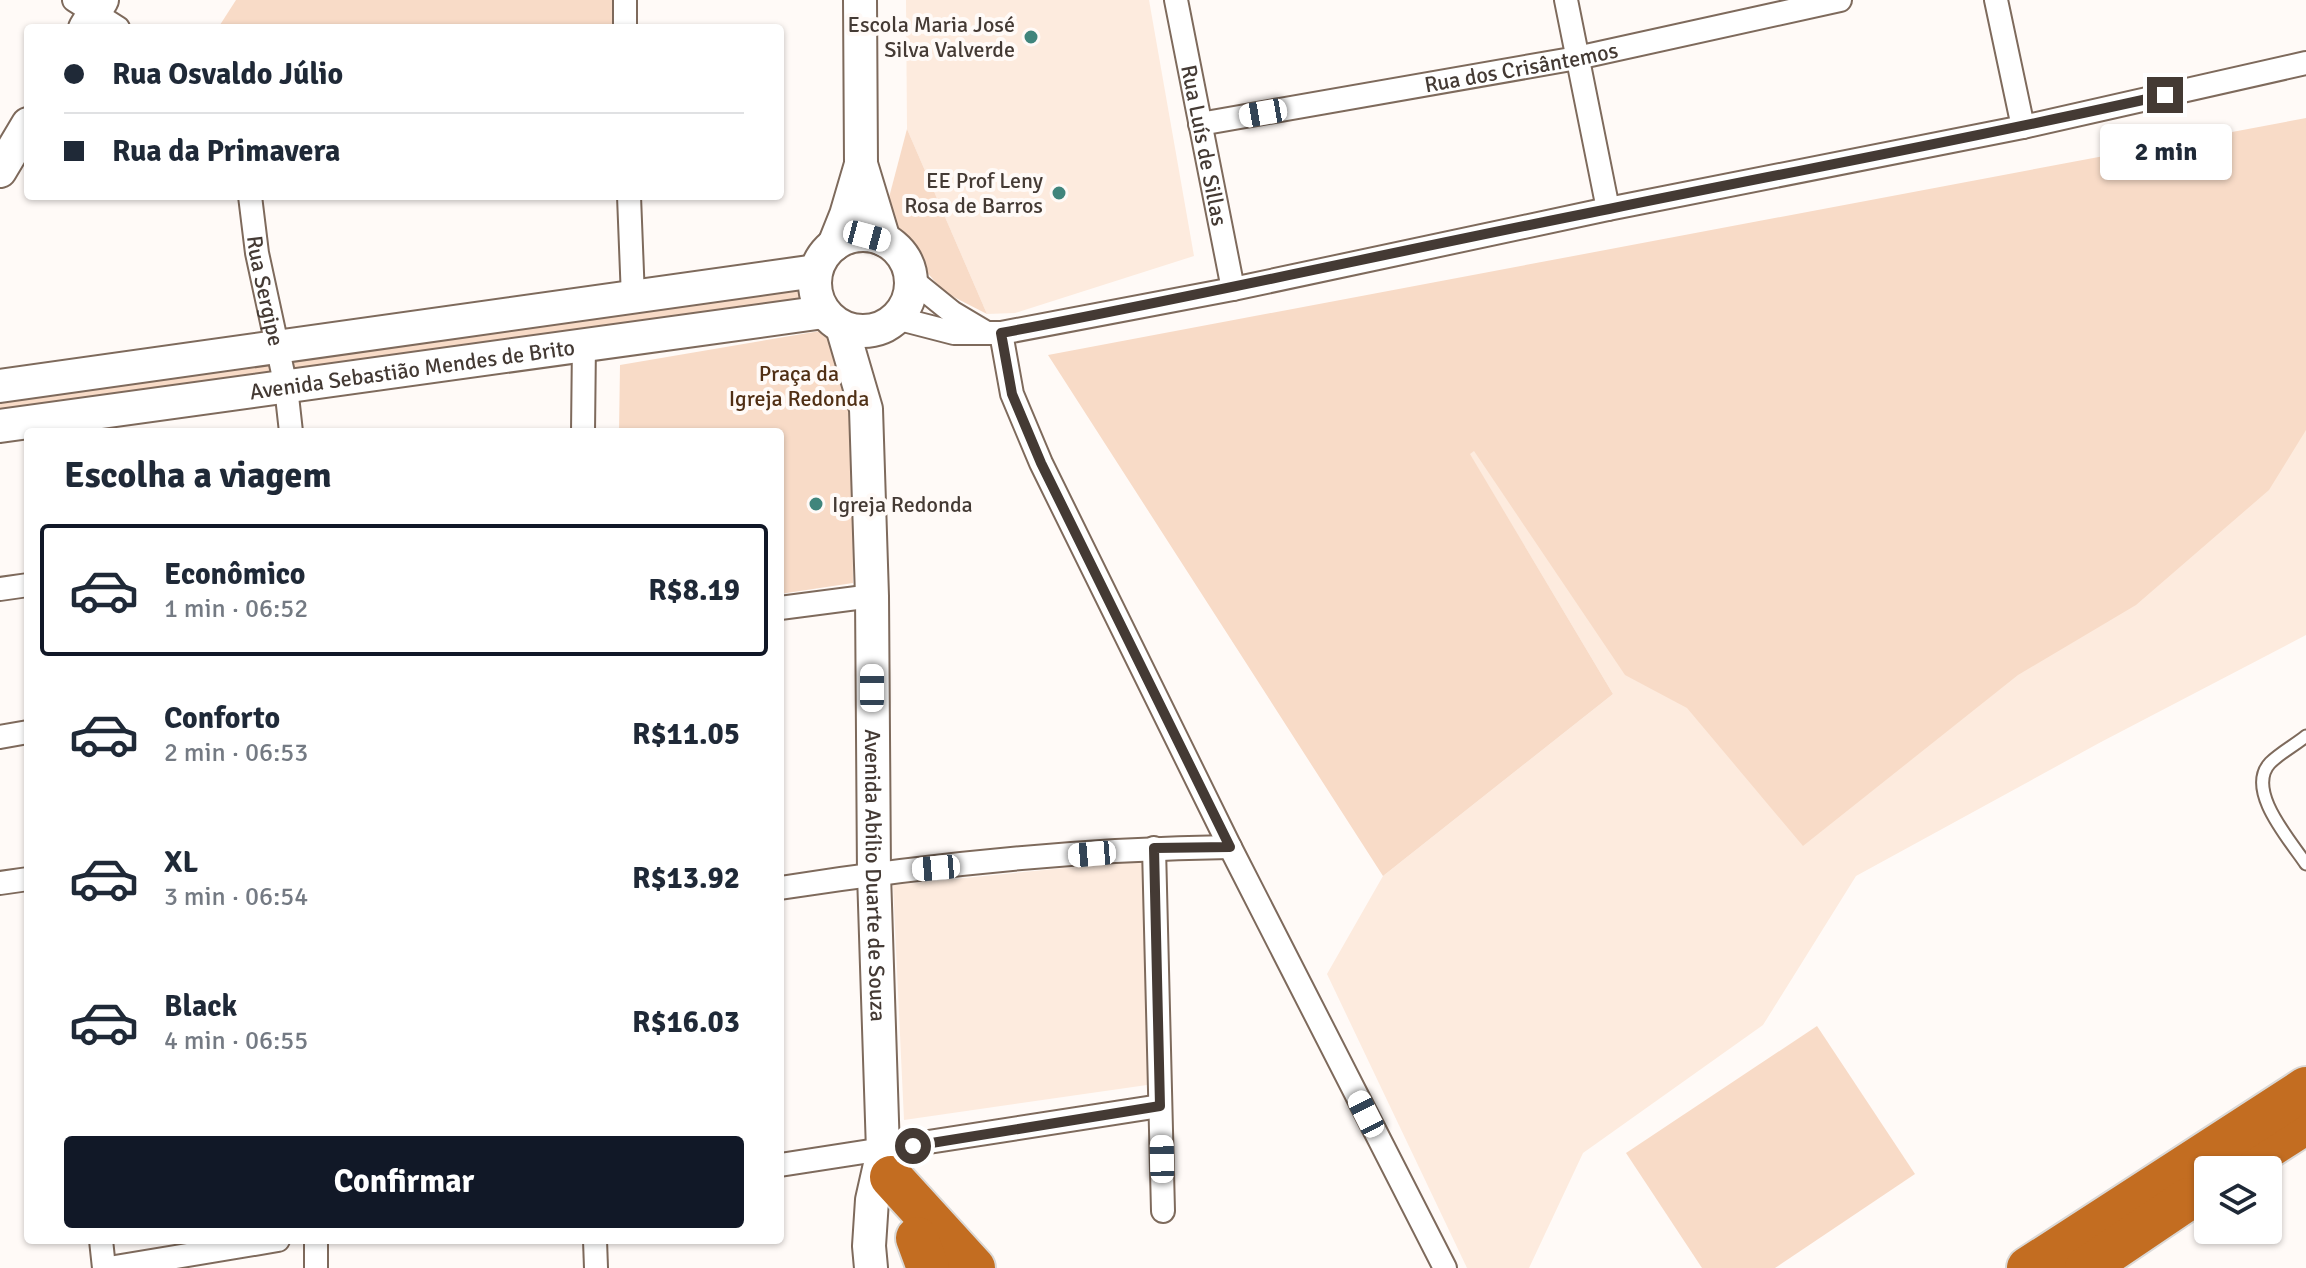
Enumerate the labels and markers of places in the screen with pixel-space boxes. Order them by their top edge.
place label: Escola Maria José Silva Valverde [847,11,1015,63]
marker: Escola Maria José Silva Valverde [1022,28,1040,46]
place label: EE Prof Leny Rosa de Barros [904,167,1044,219]
marker: EE Prof Leny Rosa de Barros [1050,184,1068,202]
place label: Igreja Redonda [832,491,973,518]
marker: Igreja Redonda [807,495,825,513]

